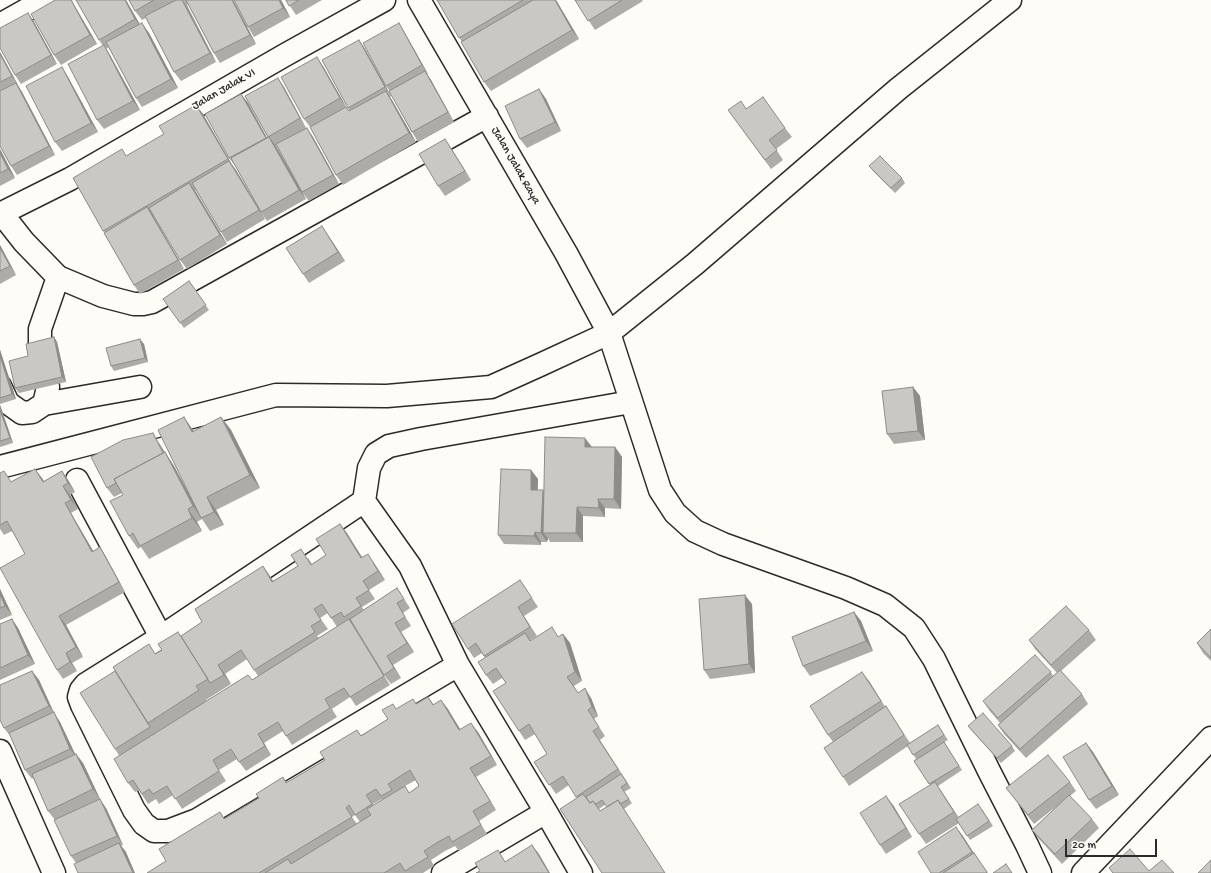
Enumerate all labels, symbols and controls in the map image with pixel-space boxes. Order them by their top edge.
street label: Jalan Jalak VI [190,66,258,114]
street label: Jalan Jalak Raya [487,125,543,207]
scale bar [1067,831,1159,857]
text: 20 m [1072,839,1096,853]

